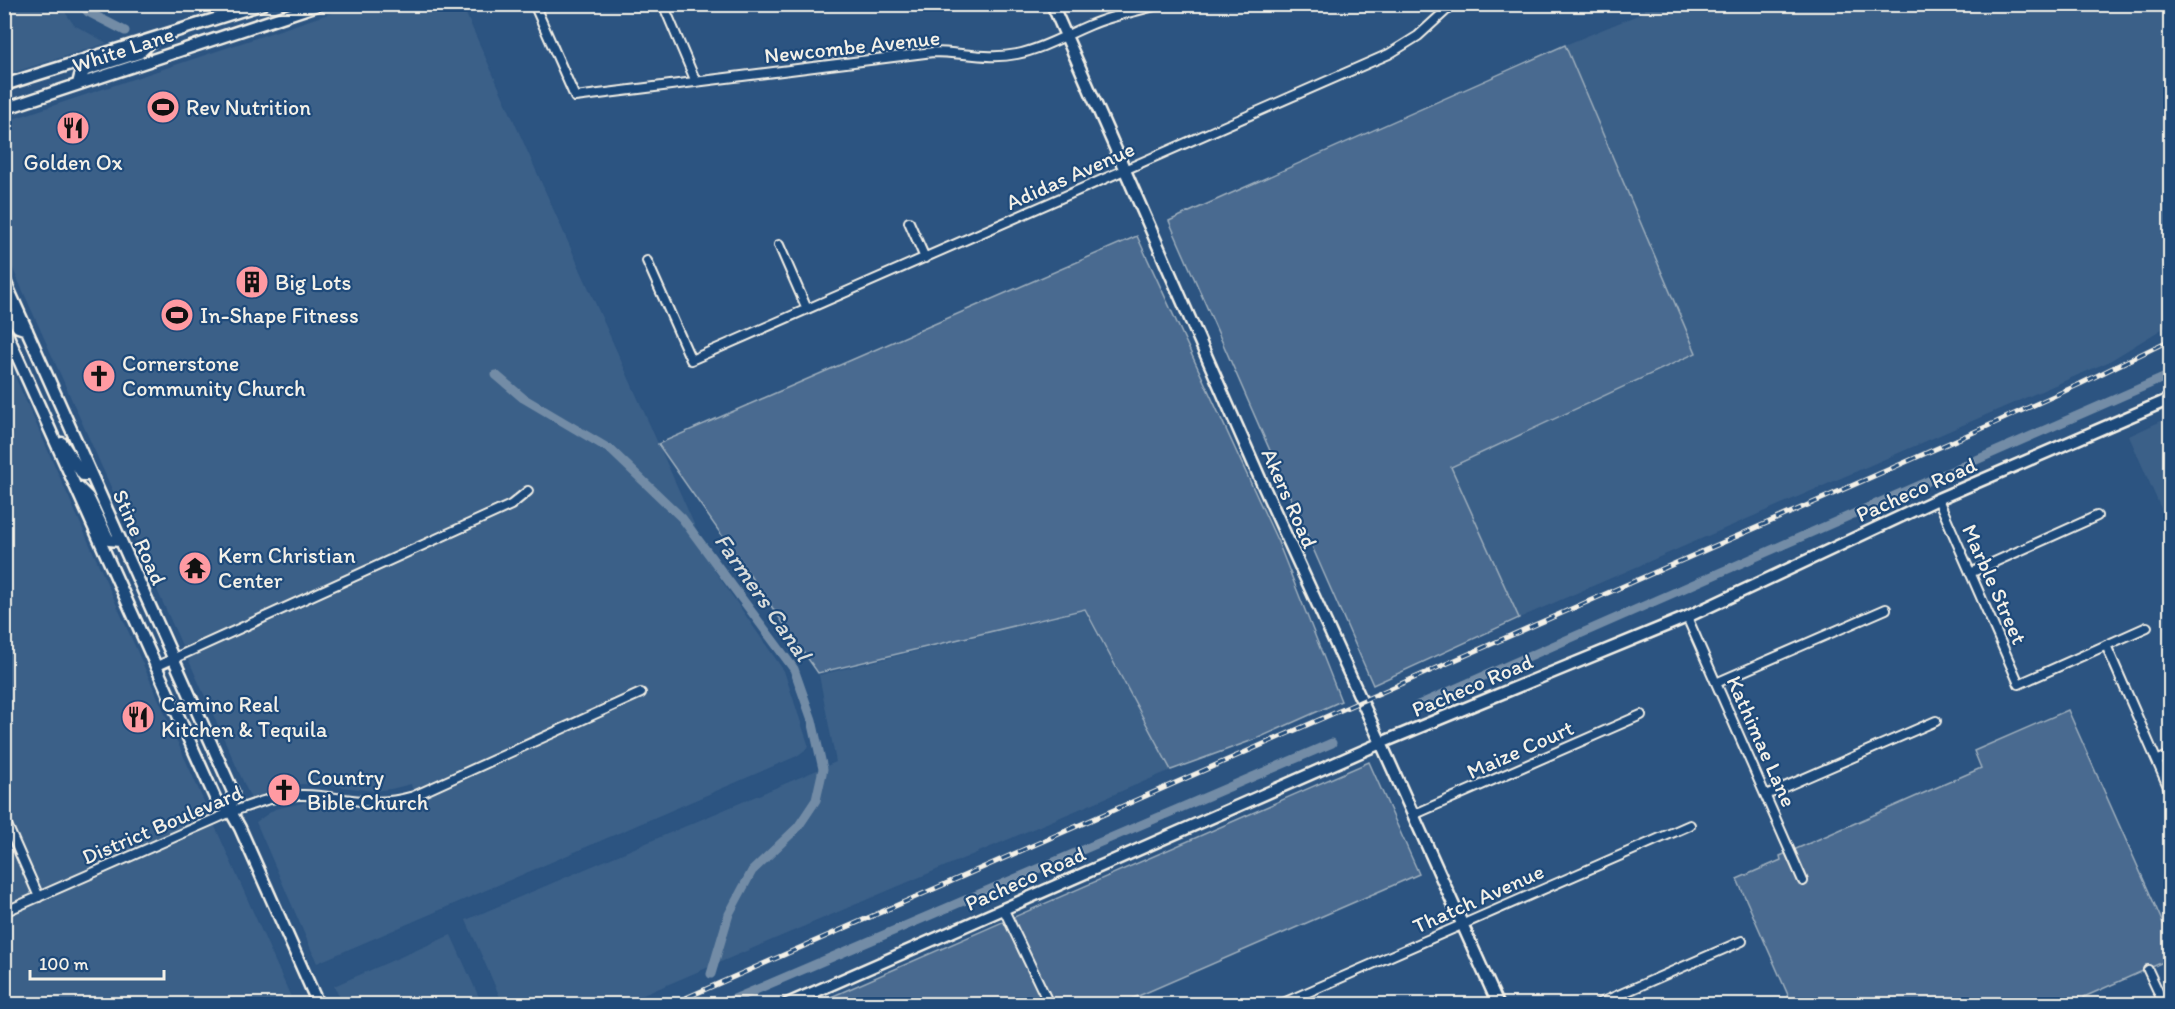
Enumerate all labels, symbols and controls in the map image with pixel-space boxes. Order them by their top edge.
street label: White Lane [69,20,177,79]
street label: Newcombe Avenue [763,24,941,69]
sports icon: Rev Nutrition [145,89,181,125]
place label: Rev Nutrition [186,94,311,121]
restaurant icon: Golden Ox [55,110,91,146]
street label: Adidas Avenue [1002,135,1139,216]
place label: Golden Ox [24,149,123,176]
building icon: Big Lots [234,264,270,300]
place label: Big Lots [275,269,352,296]
sports icon: In-Shape Fitness [159,297,195,333]
place label: In-Shape Fitness [200,302,359,329]
place label: Cornerstone Community Church [122,350,306,402]
church icon: Cornerstone Community Church [81,358,117,394]
street label: Akers Road [1255,444,1324,553]
street label: Pacheco Road [1852,451,1981,528]
street label: Stine Road [107,485,173,589]
street label: Marble Street [1956,520,2033,649]
water label: Farmers Canal [709,527,820,668]
place label: Kern Christian Center [218,542,356,594]
temple icon: Kern Christian Center [177,550,213,586]
street label: Pacheco Road [1407,648,1537,723]
street label: Kathimae Lane [1721,671,1803,811]
place label: Camino Real Kitchen & Tequila [161,691,328,743]
restaurant icon: Camino Real Kitchen & Tequila [120,699,156,735]
street label: Maize Court [1463,714,1578,785]
place label: Country Bible Church [307,764,429,816]
church icon: Country Bible Church [266,772,302,808]
street label: District Boulevard [78,778,247,871]
street label: Pacheco Road [961,840,1090,917]
street label: Thatch Avenue [1408,857,1548,939]
scale bar [30,943,164,981]
text: 100 m [39,953,89,975]

